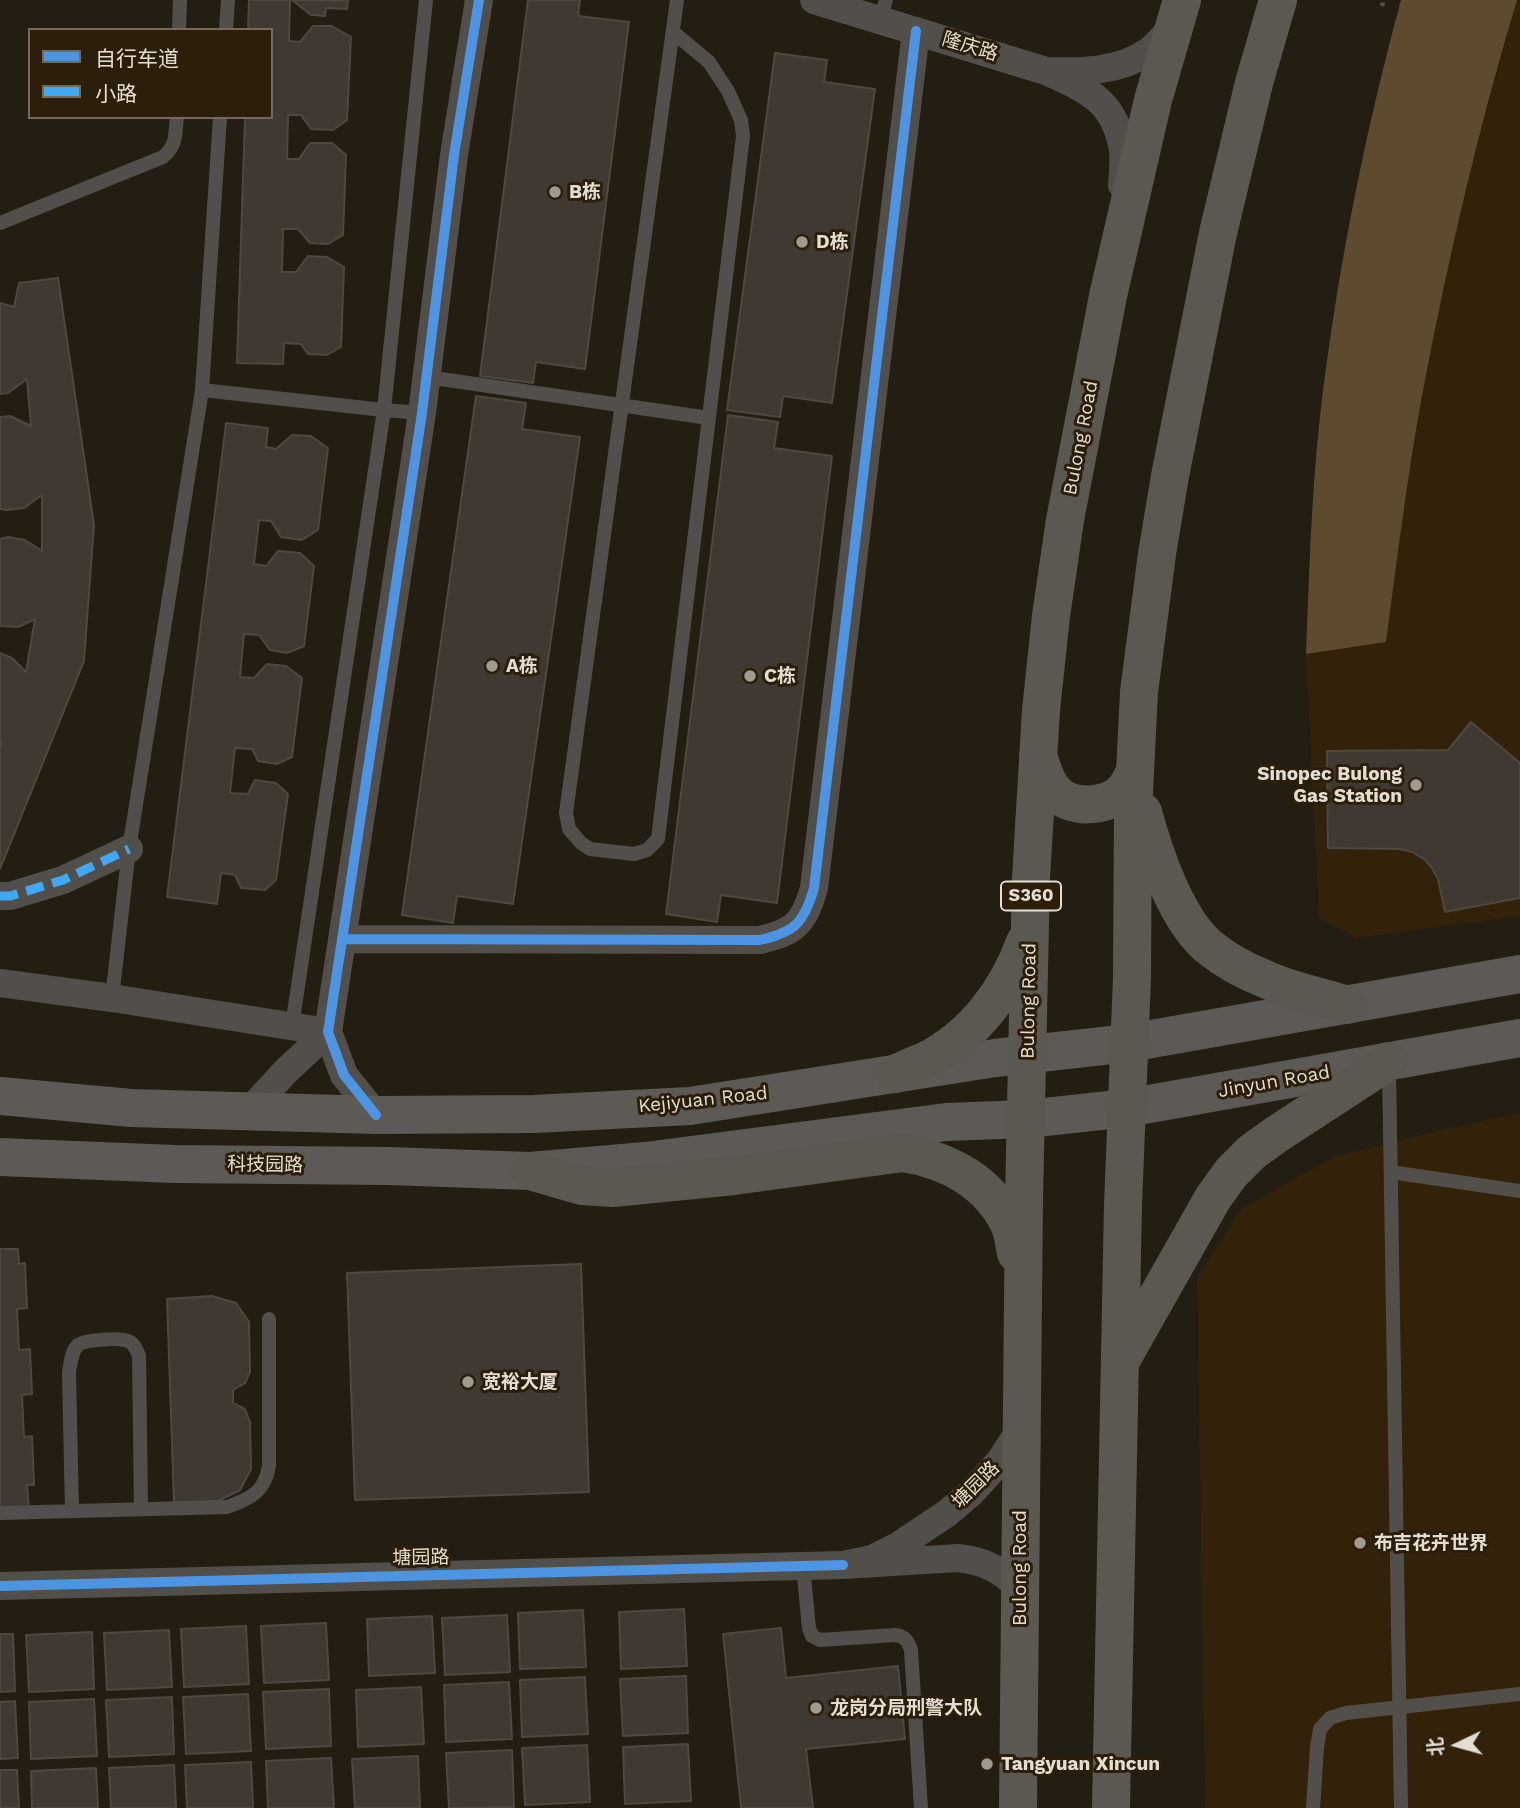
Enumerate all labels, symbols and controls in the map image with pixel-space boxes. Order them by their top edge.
legend [28,28,273,119]
street label: 隆庆路 [939,28,1001,66]
text: 自行车道 [95,46,179,71]
text: 小路 [95,81,137,106]
place label: B栋 [569,181,601,203]
marker: B栋 [547,184,563,200]
place label: D栋 [816,231,849,253]
marker: D栋 [794,234,810,250]
street label: Bulong Road [1059,379,1103,497]
place label: A栋 [506,655,538,677]
marker: A栋 [484,658,500,674]
place label: C栋 [764,665,796,687]
marker: C栋 [742,668,758,684]
place label: Sinopec Bulong Gas Station [1257,763,1402,807]
marker: Sinopec Bulong Gas Station [1408,777,1424,793]
road number: S360 [1001,882,1061,911]
street label: Bulong Road [1017,943,1041,1059]
street label: Jinyun Road [1216,1061,1332,1103]
street label: Kejiyuan Road [637,1082,769,1118]
street label: 科技园路 [227,1153,303,1177]
place label: 宽裕大厦 [482,1371,558,1393]
marker: 宽裕大厦 [460,1374,476,1390]
street label: 塘园路 [948,1457,1004,1513]
street label: Bulong Road [1009,1510,1031,1626]
place label: 布吉花卉世界 [1374,1532,1488,1554]
marker: 布吉花卉世界 [1352,1535,1368,1551]
street label: 塘园路 [392,1546,450,1570]
place label: 龙岗分局刑警大队 [830,1697,982,1719]
marker: 龙岗分局刑警大队 [808,1700,824,1716]
north arrow [1422,1710,1492,1780]
text: 北 [1423,1736,1448,1757]
place label: Tangyuan Xincun [1001,1753,1160,1775]
marker: Tangyuan Xincun [979,1756,995,1772]

